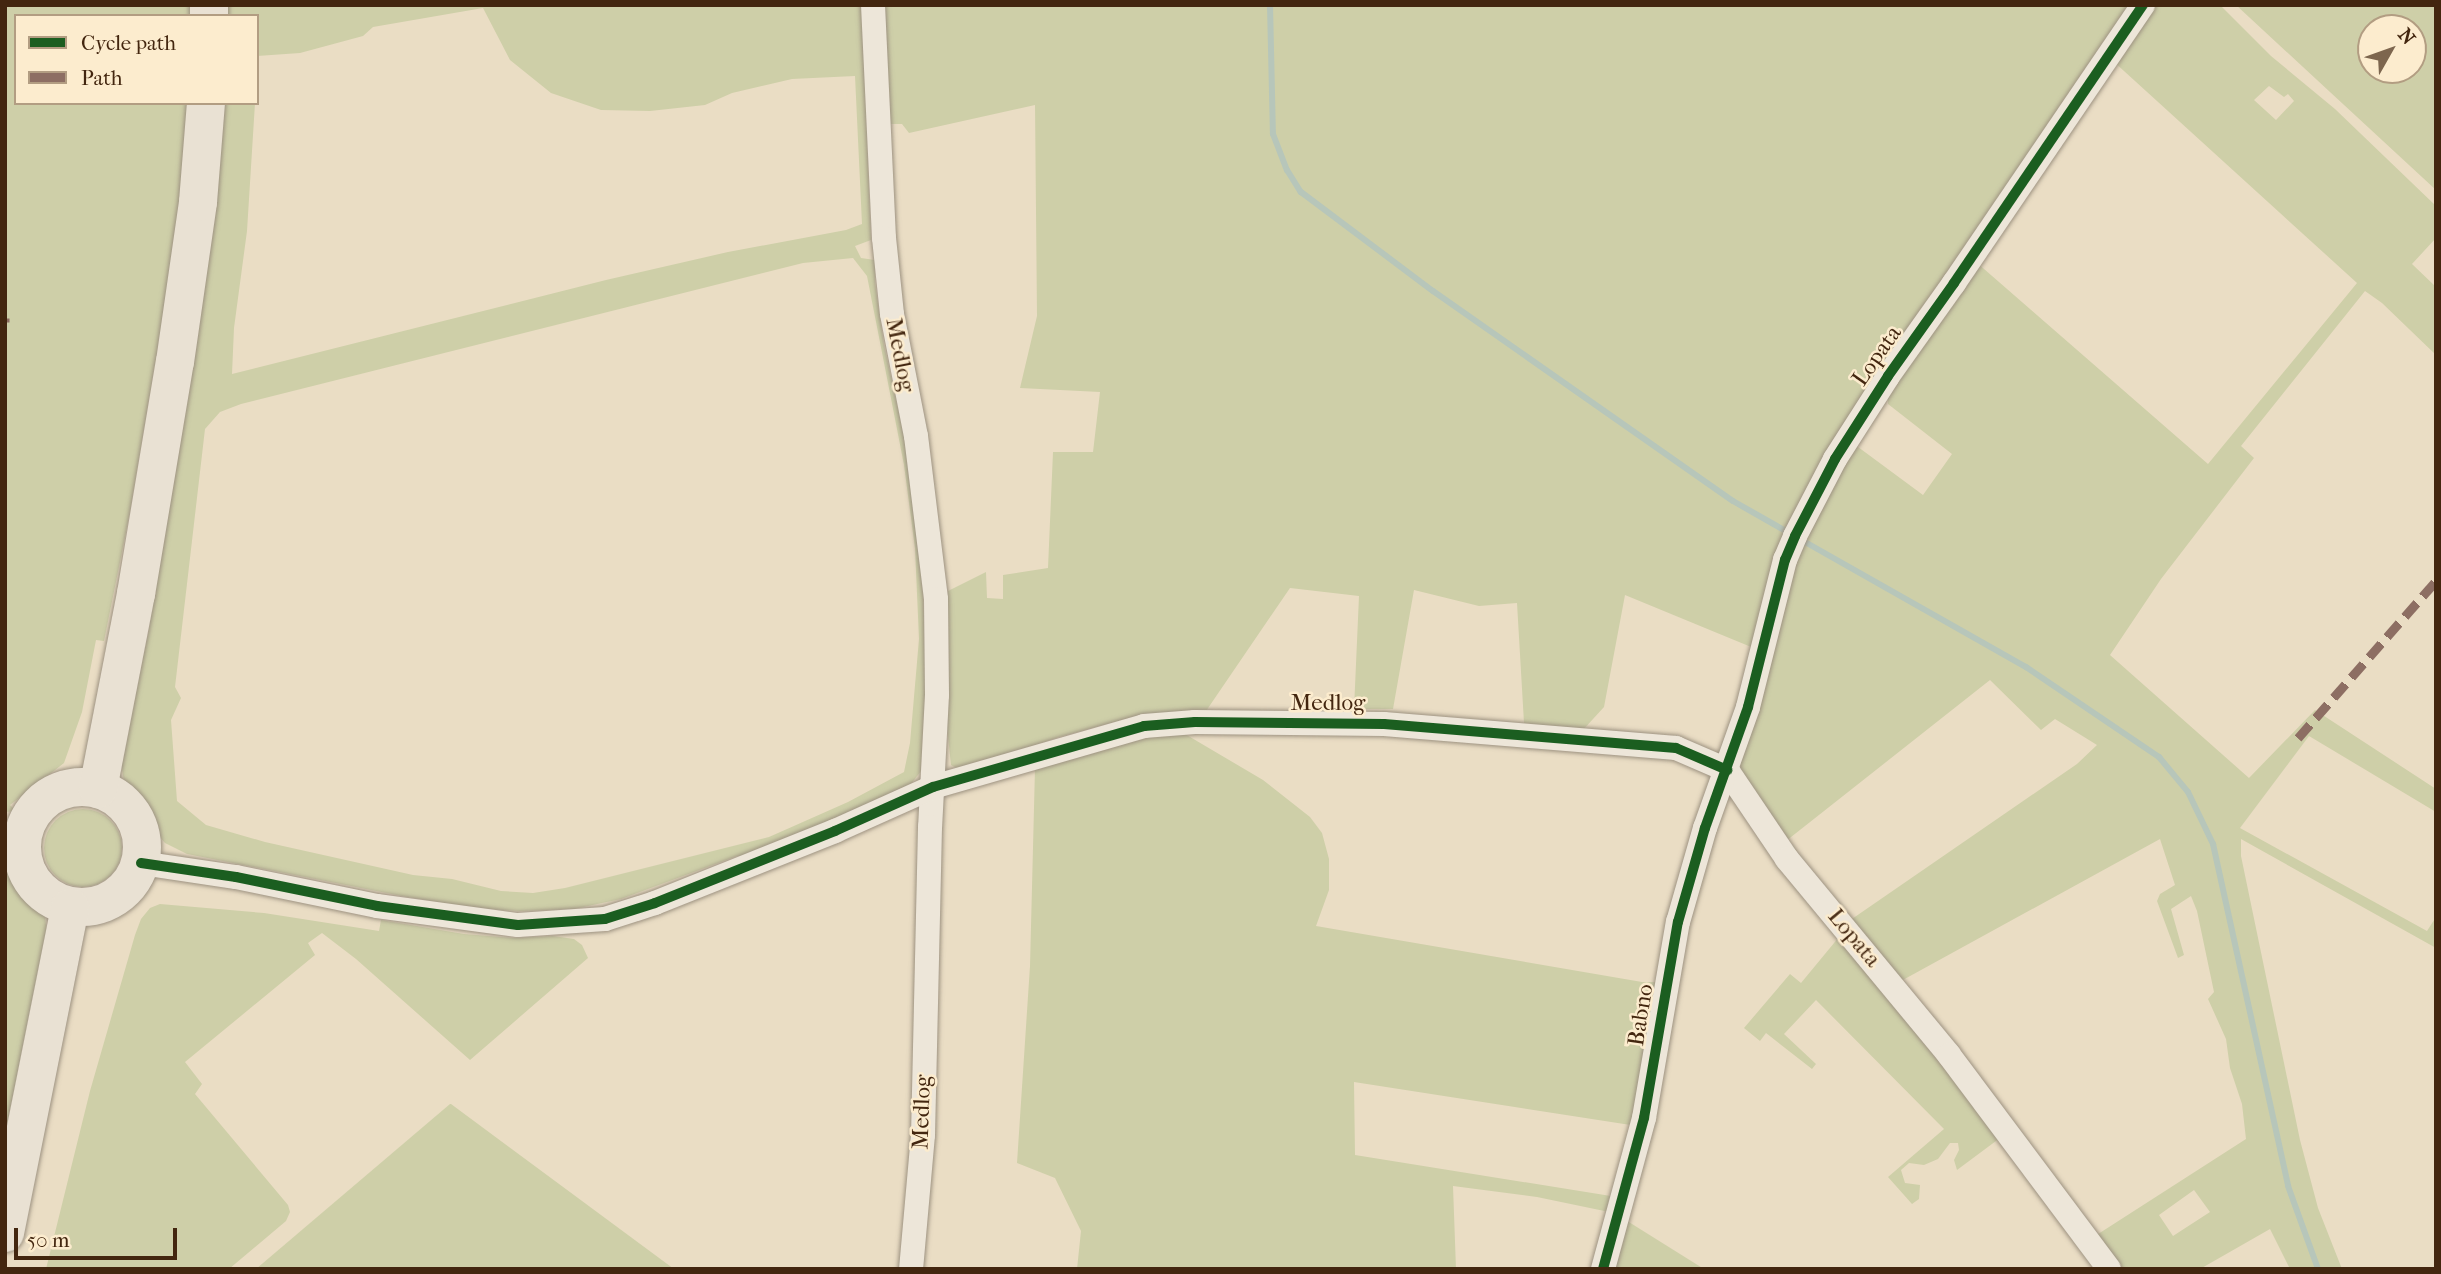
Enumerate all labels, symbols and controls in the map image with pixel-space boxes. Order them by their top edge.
legend [14,14,259,105]
north arrow [2357,14,2427,84]
text: N [2393,24,2420,49]
text: Cycle path [81,31,176,55]
text: Path [81,66,122,90]
street label: Medlog [879,316,921,394]
street label: Lopata [1846,320,1908,392]
street label: Medlog [1291,689,1365,717]
street label: Lopata [1822,903,1886,973]
street label: Babno [1622,982,1660,1048]
street label: Medlog [907,1074,937,1150]
scale bar [18,1214,180,1258]
text: 50 m [27,1228,70,1252]

